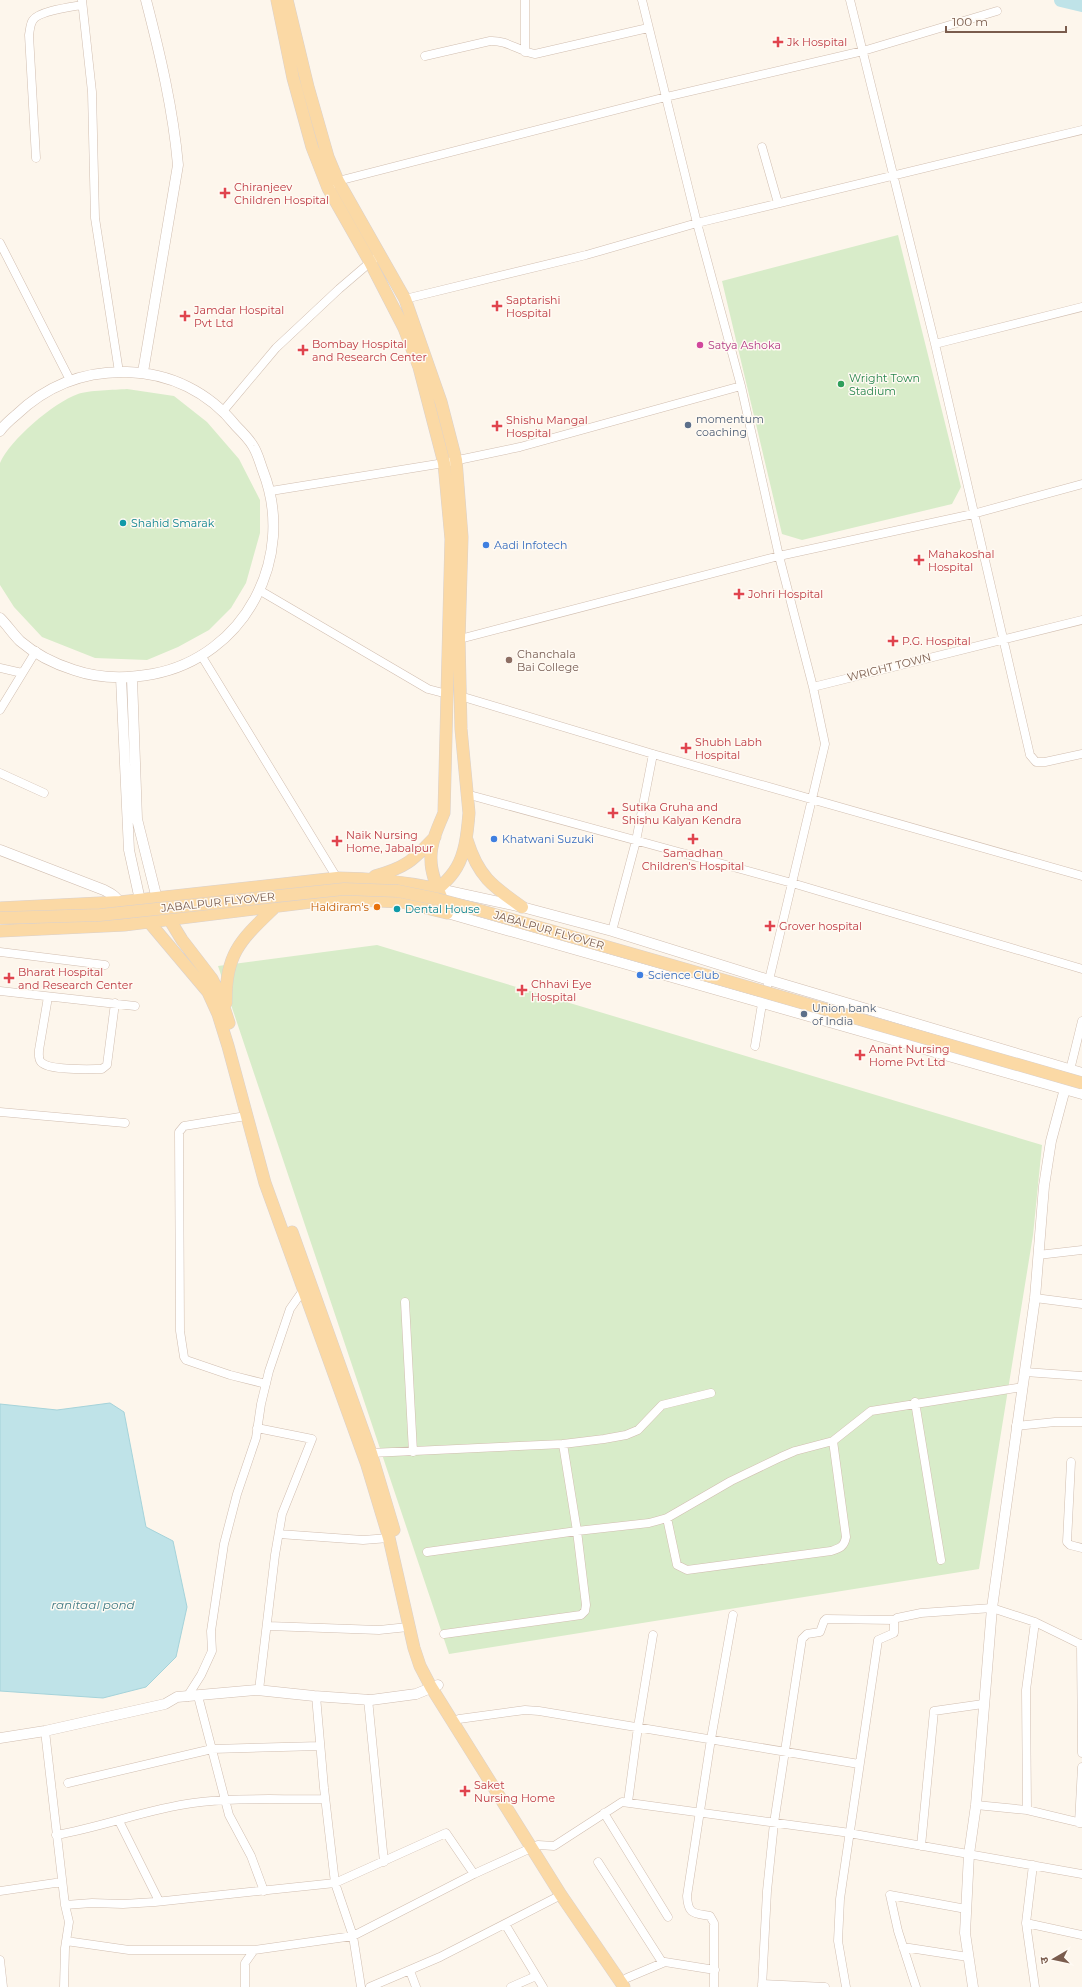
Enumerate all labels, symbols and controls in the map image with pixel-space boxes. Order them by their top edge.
scale bar [946,8,1066,34]
text: 100 m [952,14,988,29]
place label: Jk Hospital [786,35,847,49]
marker: Jk Hospital [772,36,784,48]
place label: Chiranjeev Children Hospital [234,180,329,207]
marker: Chiranjeev Children Hospital [219,187,231,199]
place label: Saptarishi Hospital [506,293,561,320]
marker: Saptarishi Hospital [491,300,503,312]
place label: Jamdar Hospital Pvt Ltd [193,303,284,330]
marker: Jamdar Hospital Pvt Ltd [179,310,191,322]
place label: Bombay Hospital and Research Center [312,337,427,364]
place label: Satya Ashoka [708,338,781,352]
marker: Satya Ashoka [695,340,705,350]
marker: Bombay Hospital and Research Center [297,344,309,356]
place label: Wright Town Stadium [849,371,920,398]
marker: Wright Town Stadium [836,379,846,389]
place label: momentum coaching [696,412,764,439]
place label: Shishu Mangal Hospital [506,413,588,440]
marker: Shishu Mangal Hospital [491,420,503,432]
marker: momentum coaching [683,420,693,430]
place label: Shahid Smarak [131,516,215,530]
marker: Shahid Smarak [118,518,128,528]
place label: Aadi Infotech [494,538,567,552]
marker: Aadi Infotech [481,540,491,550]
place label: Mahakoshal Hospital [928,547,994,574]
marker: Mahakoshal Hospital [913,554,925,566]
place label: Johri Hospital [747,587,823,601]
marker: Johri Hospital [733,588,745,600]
place label: P.G. Hospital [902,634,971,648]
marker: P.G. Hospital [887,635,899,647]
place label: Chanchala Bai College [517,647,579,674]
street label: WRIGHT TOWN [846,650,932,684]
marker: Chanchala Bai College [504,655,514,665]
place label: Shubh Labh Hospital [695,735,762,762]
marker: Shubh Labh Hospital [680,742,692,754]
place label: Sutika Gruha and Shishu Kalyan Kendra [622,800,741,827]
marker: Sutika Gruha and Shishu Kalyan Kendra [607,807,619,819]
place label: Naik Nursing Home, Jabalpur [346,828,434,855]
place label: Khatwani Suzuki [502,832,594,846]
marker: Samadhan Children's Hospital [687,833,699,845]
marker: Khatwani Suzuki [489,834,499,844]
marker: Naik Nursing Home, Jabalpur [331,835,343,847]
place label: Samadhan Children's Hospital [642,846,744,873]
street label: JABALPUR FLYOVER [159,889,276,915]
place label: Haldiram's [310,900,370,914]
marker: Haldiram's [372,902,382,912]
place label: Dental House [405,902,480,916]
marker: Dental House [392,904,402,914]
street label: JABALPUR FLYOVER [491,907,606,952]
place label: Grover hospital [779,919,862,933]
marker: Grover hospital [764,920,776,932]
place label: Bharat Hospital and Research Center [18,965,133,992]
place label: Science Club [648,968,719,982]
marker: Science Club [635,970,645,980]
marker: Bharat Hospital and Research Center [3,972,15,984]
place label: Chhavi Eye Hospital [531,977,592,1004]
marker: Chhavi Eye Hospital [516,984,528,996]
place label: Union bank of India [812,1001,877,1028]
marker: Union bank of India [799,1009,809,1019]
place label: Anant Nursing Home Pvt Ltd [869,1042,950,1069]
marker: Anant Nursing Home Pvt Ltd [854,1049,866,1061]
water label: ranitaal pond [51,1597,136,1612]
place label: Saket Nursing Home [474,1778,555,1805]
marker: Saket Nursing Home [459,1785,471,1797]
north arrow [1034,1939,1074,1979]
text: उ [1037,1956,1052,1965]

